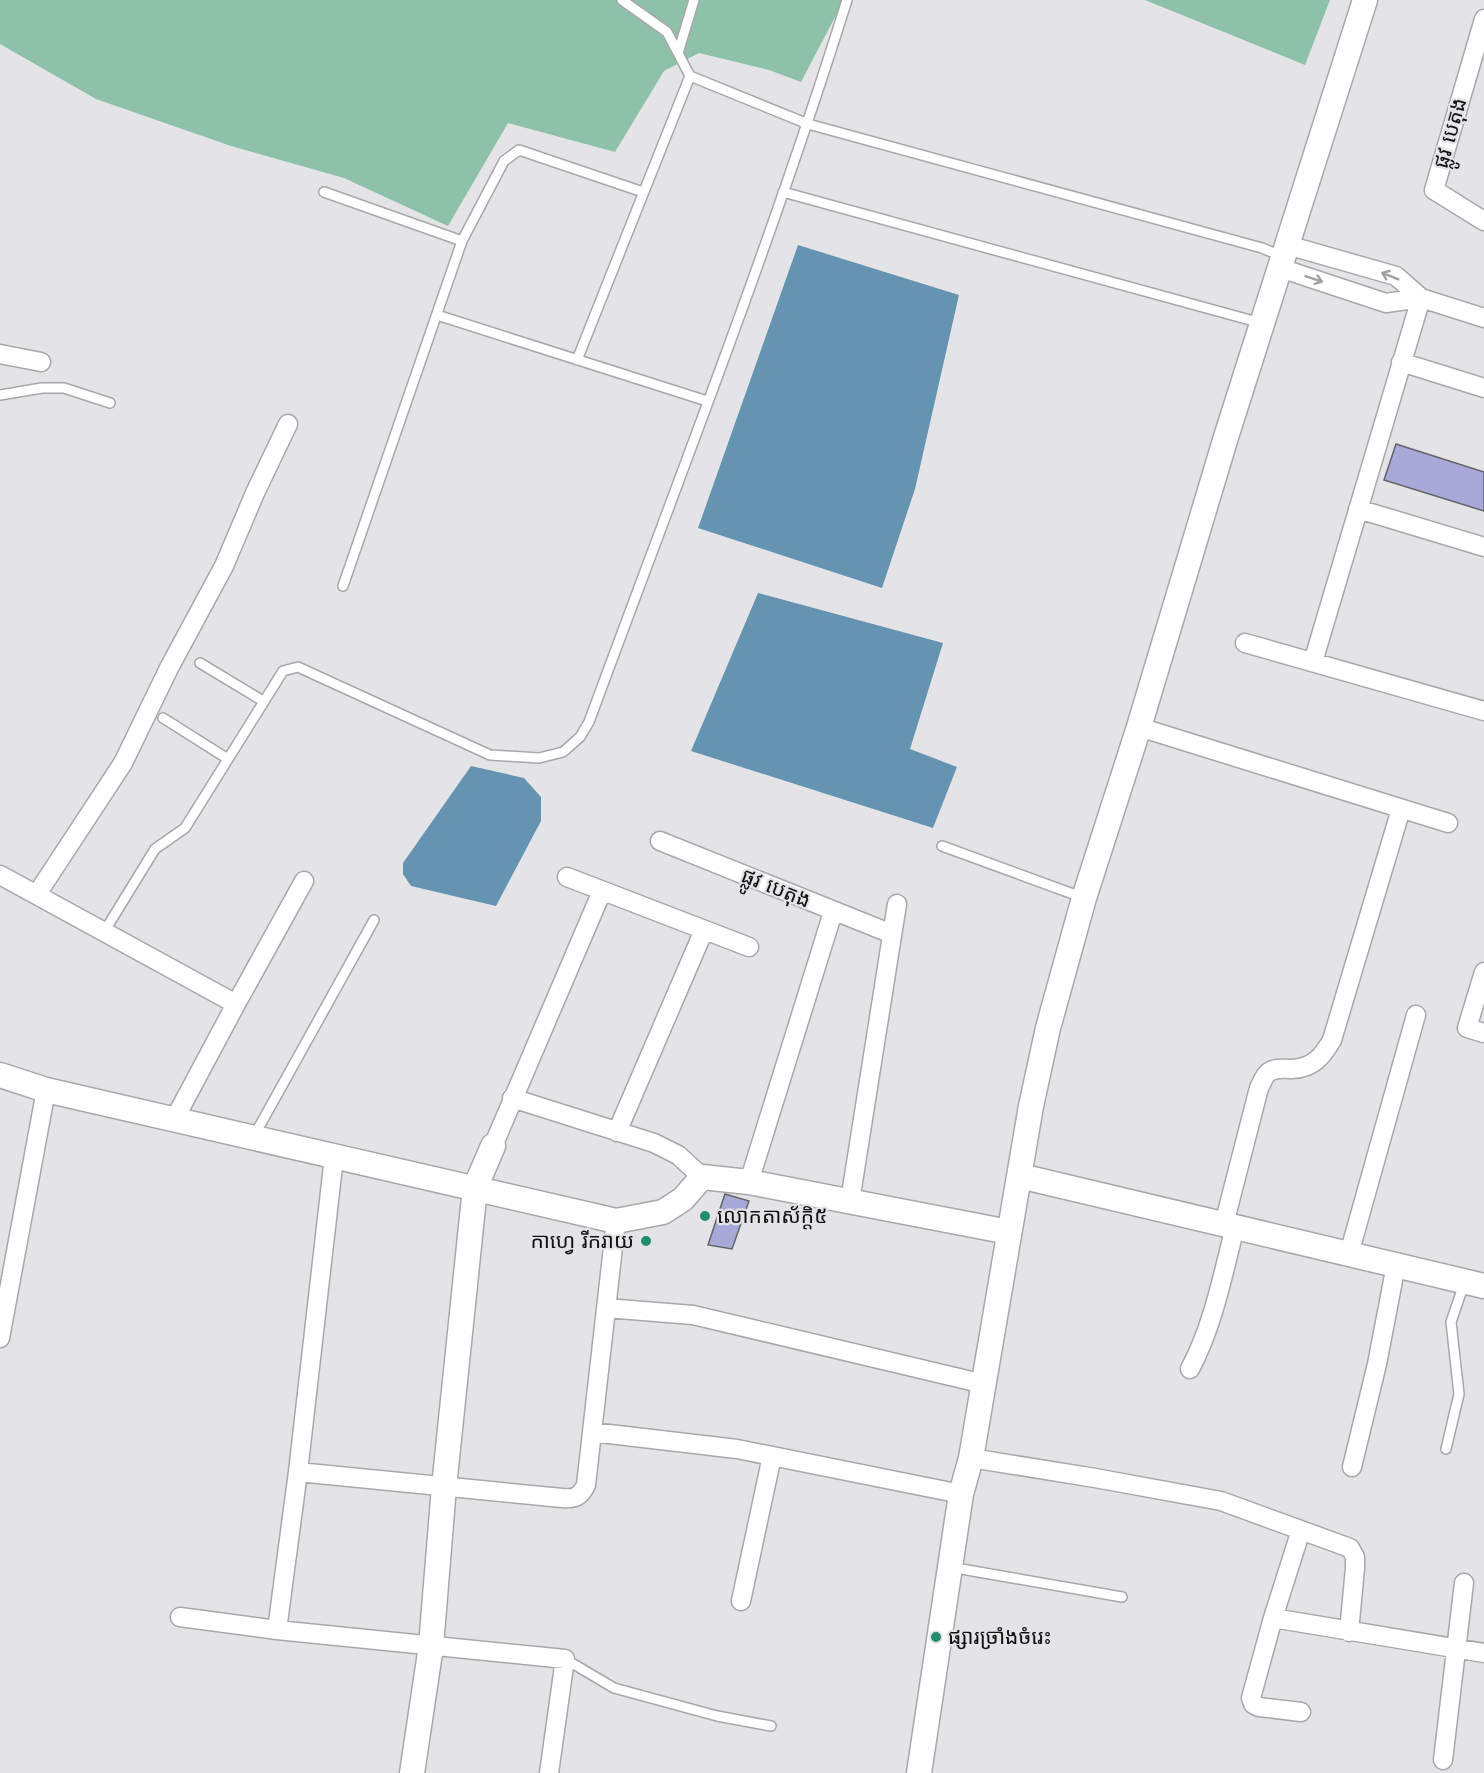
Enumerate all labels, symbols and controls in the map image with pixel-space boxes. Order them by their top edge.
street label: ផ្លូវ បេតុង [1426,94,1478,173]
one-way arrow [1382,270,1400,281]
one-way arrow [1304,274,1322,285]
street label: ផ្លូវ បេតុង [735,861,815,919]
place label: លោកតាស័ក្តិ៥ [717,1201,828,1231]
marker: លោកតាស័ក្តិ៥ [698,1209,712,1223]
place label: កាហ្វេ រីករាយ [530,1226,634,1256]
marker: កាហ្វេ រីករាយ [639,1234,653,1248]
place label: ផ្សារច្រាំងចំរេះ [948,1622,1052,1652]
marker: ផ្សារច្រាំងចំរេះ [929,1630,943,1644]

